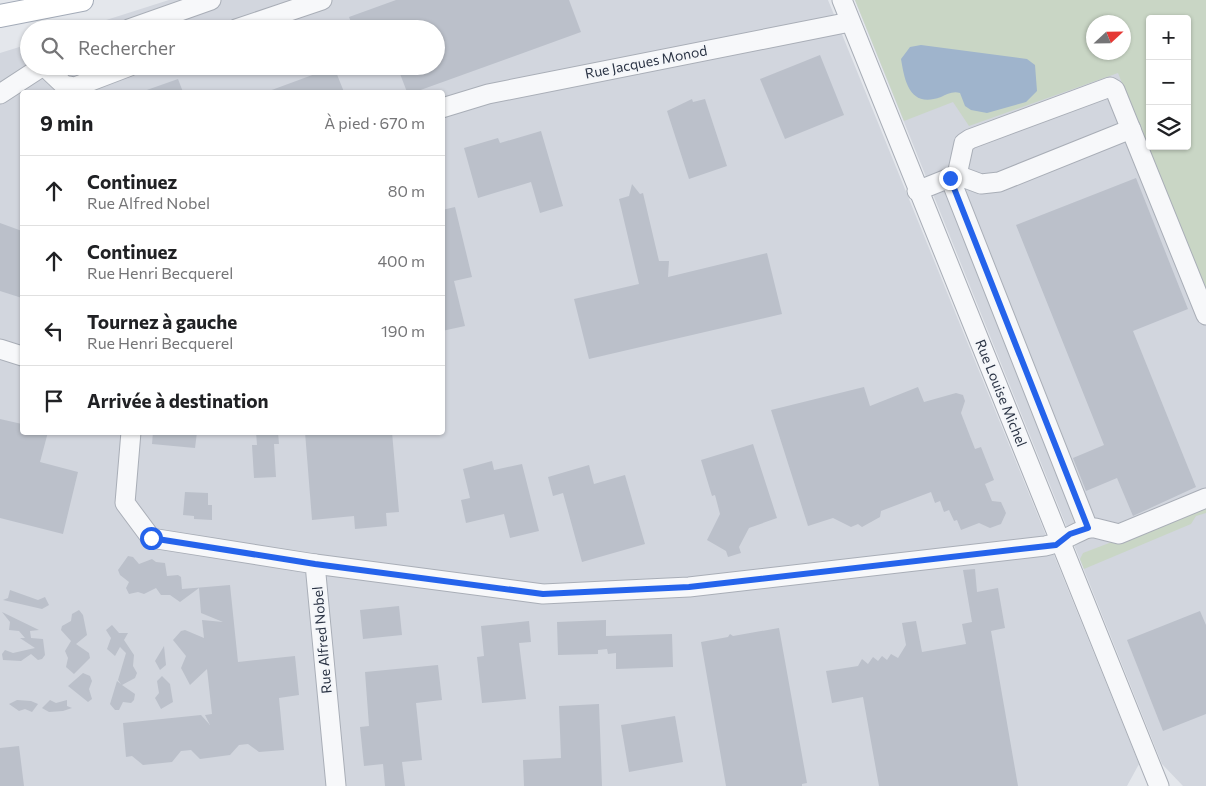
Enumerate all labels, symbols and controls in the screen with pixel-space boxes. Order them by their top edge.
north arrow [1086,15,1131,60]
map controls [1146,15,1191,150]
button: + [1146,15,1191,60]
search box [20,20,445,75]
icon: search [38,34,66,62]
text: Rechercher [78,36,176,59]
street label: Rue Jacques Monod [583,41,708,82]
button: − [1146,60,1191,105]
button: layers [1146,105,1191,150]
text: 9 min [40,110,93,135]
text: À pied · 670 m [324,113,425,132]
route end [939,167,962,190]
text: Continuez [87,170,177,193]
icon: ahead [40,177,68,205]
text: 80 m [388,181,425,200]
text: Rue Alfred Nobel [87,193,210,212]
text: Continuez [87,240,177,263]
icon: ahead [40,247,68,275]
text: 400 m [377,251,425,270]
text: Rue Henri Becquerel [87,263,233,282]
text: Tournez à gauche [87,310,237,333]
icon: left [40,317,68,345]
text: 190 m [381,321,425,340]
text: Rue Henri Becquerel [87,333,233,352]
street label: Rue Louise Michel [972,337,1031,449]
icon: arrive [40,387,68,415]
text: Arrivée à destination [87,389,269,412]
route start [140,527,163,550]
street label: Rue Alfred Nobel [308,586,335,694]

